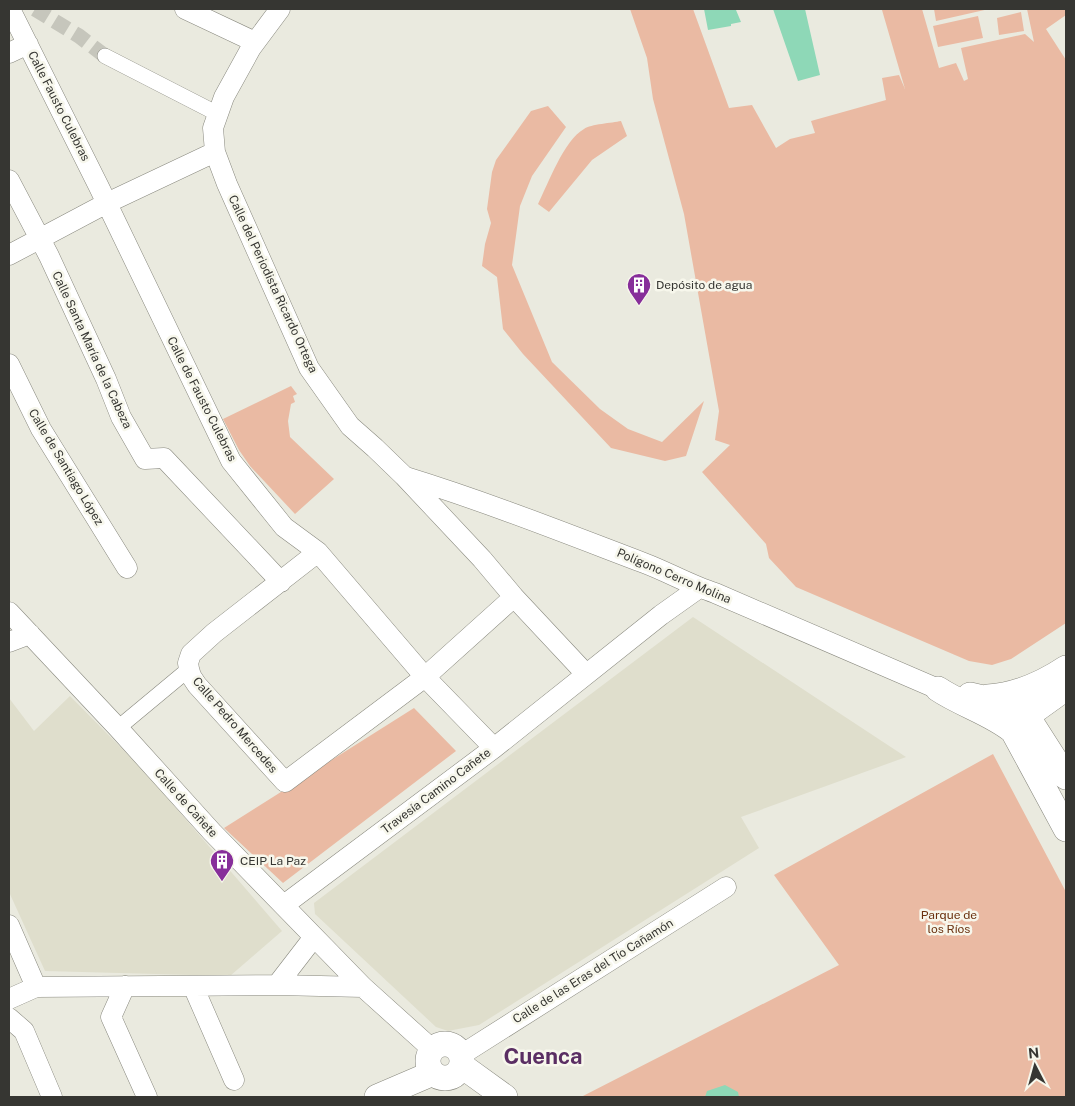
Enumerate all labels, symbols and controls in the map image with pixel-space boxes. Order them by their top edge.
street label: Calle Fausto Culebras [25,49,93,163]
street label: Calle del Periodista Ricardo Ortega [226,193,320,375]
street label: Calle Santa María de la Cabeza [49,269,135,431]
building icon: Depósito de agua [626,272,652,306]
place label: Depósito de agua [656,278,752,292]
street label: Calle de Fausto Culebras [164,334,240,464]
street label: Calle de Santiago López [26,406,106,528]
street label: Polígono Cerro Molina [615,546,733,606]
street label: Calle Pedro Mercedes [190,674,280,776]
street label: Travesía Camino Cañete [379,745,494,837]
street label: Calle de Cañete [152,766,221,840]
building icon: CEIP La Paz [209,848,235,882]
place label: CEIP La Paz [240,854,306,868]
park label: Parque de los Ríos [921,908,977,936]
street label: Calle de las Eras del Tío Cañamón [510,916,676,1026]
north arrow [1010,1041,1060,1091]
district label: Cuenca [503,1043,583,1069]
text: N [1027,1045,1040,1062]

